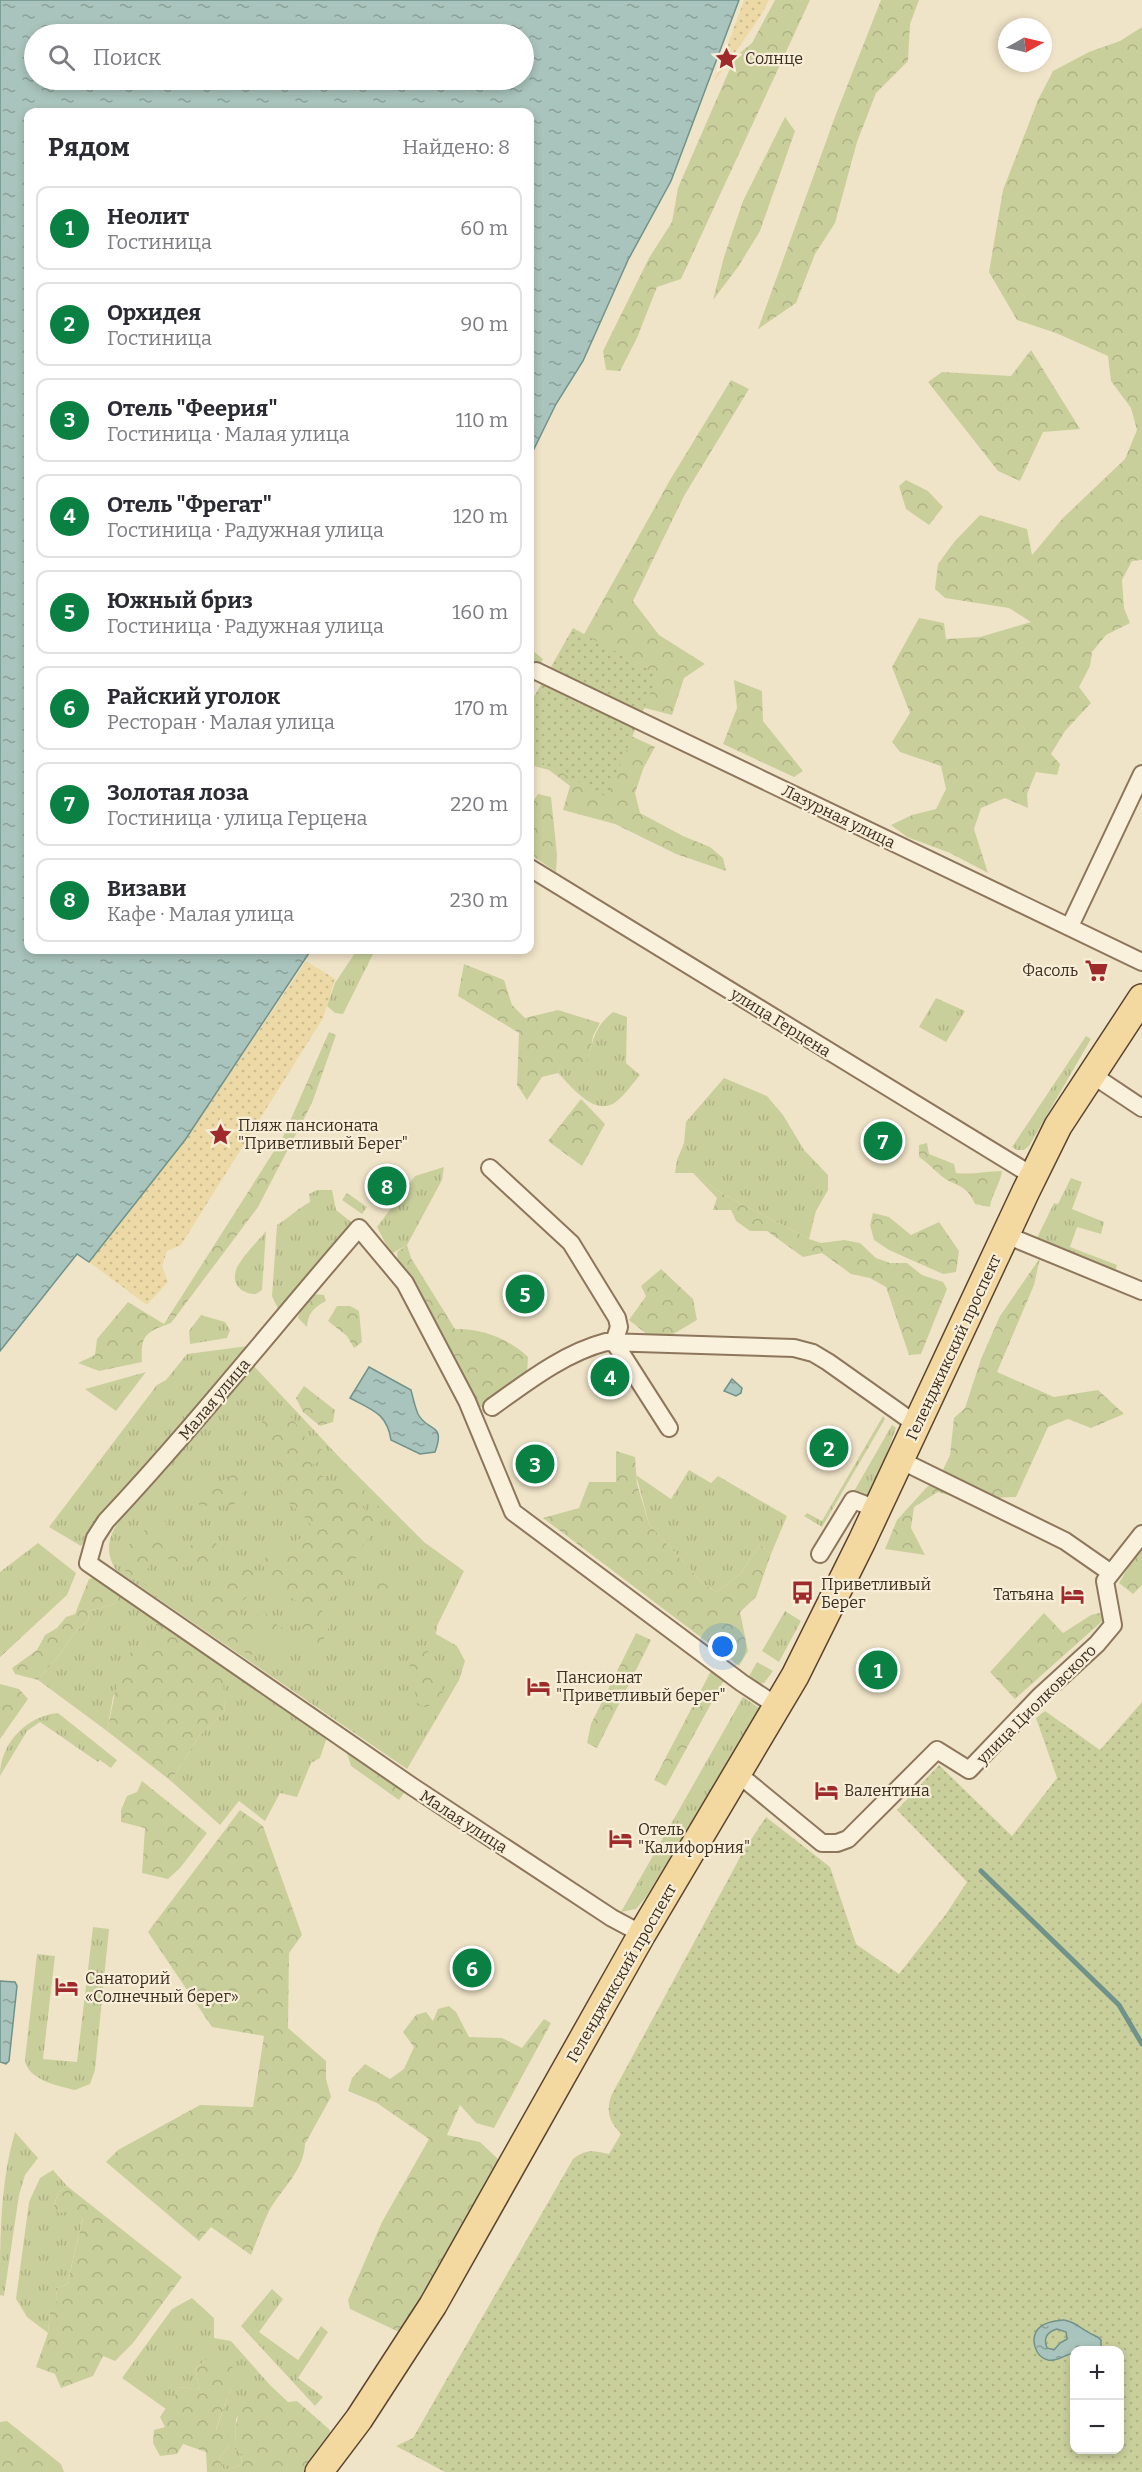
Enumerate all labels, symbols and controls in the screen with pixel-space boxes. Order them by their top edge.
north arrow [998,18,1052,72]
search box [24,24,534,90]
icon: search [45,41,78,74]
text: Поиск [93,44,161,71]
place icon: Солнце [714,45,740,71]
place label: Солнце [745,49,803,68]
text: Рядом [48,132,130,163]
text: Найдено: 8 [403,135,510,159]
text: Неолит [107,203,189,230]
text: 1 [65,216,74,240]
text: 60 m [460,216,508,240]
text: Гостиница [107,230,212,254]
text: Орхидея [107,299,201,326]
text: 2 [64,312,75,336]
text: 90 m [460,312,508,336]
text: Гостиница [107,326,212,350]
text: Отель "Феерия" [107,395,278,422]
text: 3 [64,408,75,432]
text: 110 m [456,408,508,432]
text: Гостиница · Малая улица [107,422,350,446]
text: Отель "Фрегат" [107,491,272,518]
text: 4 [63,504,76,528]
text: 120 m [453,504,508,528]
text: Гостиница · Радужная улица [107,518,384,542]
text: Южный бриз [107,587,253,614]
text: 5 [64,600,75,624]
text: 160 m [452,600,508,624]
text: Гостиница · Радужная улица [107,614,384,638]
text: Райский уголок [107,683,280,710]
text: 6 [64,696,75,720]
text: 170 m [455,696,508,720]
text: Ресторан · Малая улица [107,710,335,734]
text: Золотая лоза [107,779,249,806]
street label: Лазурная улица [779,781,899,852]
text: 7 [64,792,75,816]
text: 220 m [450,792,508,816]
text: Гостиница · улица Герцена [107,806,368,830]
text: Визави [107,875,186,902]
text: 8 [63,888,76,912]
text: 230 m [450,888,508,912]
text: Кафе · Малая улица [107,902,294,926]
supermarket icon: Фасоль [1083,957,1109,983]
place label: Фасоль [1022,961,1078,980]
street label: улица Герцена [726,983,835,1061]
place label: Пляж пансионата "Приветливый Берег" [238,1116,408,1153]
pin: 7 [864,1118,902,1164]
place icon: Пляж пансионата "Приветливый Берег" [207,1121,233,1147]
pin: 8 [368,1164,406,1208]
street label: Геленджикский проспект [902,1251,1005,1443]
pin: 5 [506,1272,544,1316]
pin: 4 [590,1354,630,1400]
street label: Малая улица [175,1355,254,1444]
pin: 2 [810,1426,848,1470]
pin: 3 [516,1442,554,1486]
place label: Приветливый Берег [821,1575,931,1612]
bus stop icon: Приветливый Берег [790,1580,816,1606]
hotel icon: Татьяна [1059,1581,1085,1607]
place label: Татьяна [993,1585,1054,1604]
your location [708,1632,737,1661]
street label: улица Циолковского [972,1641,1100,1769]
pin: 1 [858,1648,898,1692]
place label: Пансионат "Приветливый берег" [556,1668,726,1705]
hotel icon: Пансионат "Приветливый берег" [525,1673,551,1699]
hotel icon: Валентина [813,1777,839,1803]
place label: Валентина [844,1781,930,1800]
street label: Малая улица [416,1786,511,1857]
place label: Отель "Калифорния" [638,1820,750,1857]
hotel icon: Отель "Калифорния" [607,1825,633,1851]
street label: Геленджикский проспект [563,1881,680,2066]
pin: 6 [452,1946,492,1990]
place label: Санаторий «Солнечный берег» [85,1969,239,2006]
hotel icon: Санаторий «Солнечный берег» [54,1974,80,2000]
map controls [1070,2346,1124,2454]
button: + [1070,2346,1124,2400]
button: − [1070,2400,1124,2454]

